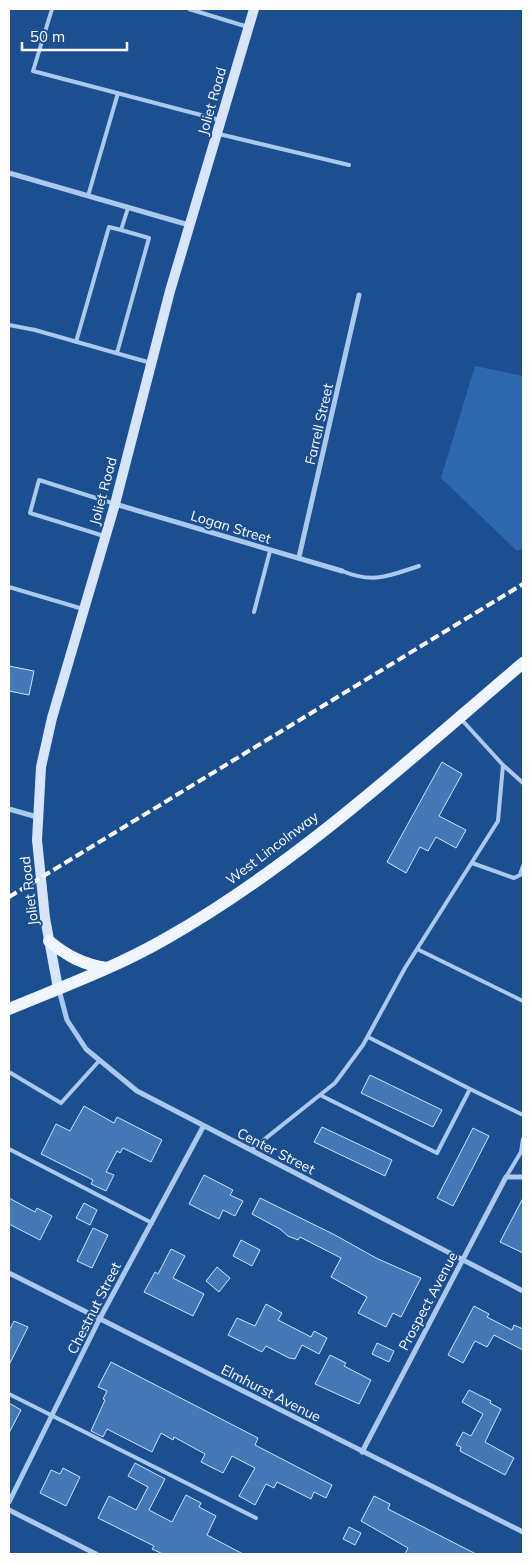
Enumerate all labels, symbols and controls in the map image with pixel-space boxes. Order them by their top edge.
scale bar [22,20,128,52]
text: 50 m [30,27,65,46]
street label: Joliet Road [194,65,230,137]
street label: Farrell Street [301,382,337,466]
street label: Joliet Road [85,455,121,527]
street label: Logan Street [189,506,273,548]
street label: West Lincolnway [222,807,322,889]
street label: Joliet Road [16,855,42,927]
street label: Center Street [234,1124,318,1178]
street label: Prospect Avenue [394,1249,462,1353]
street label: Chestnut Street [63,1259,125,1357]
street label: Elmhurst Avenue [218,1360,324,1426]

